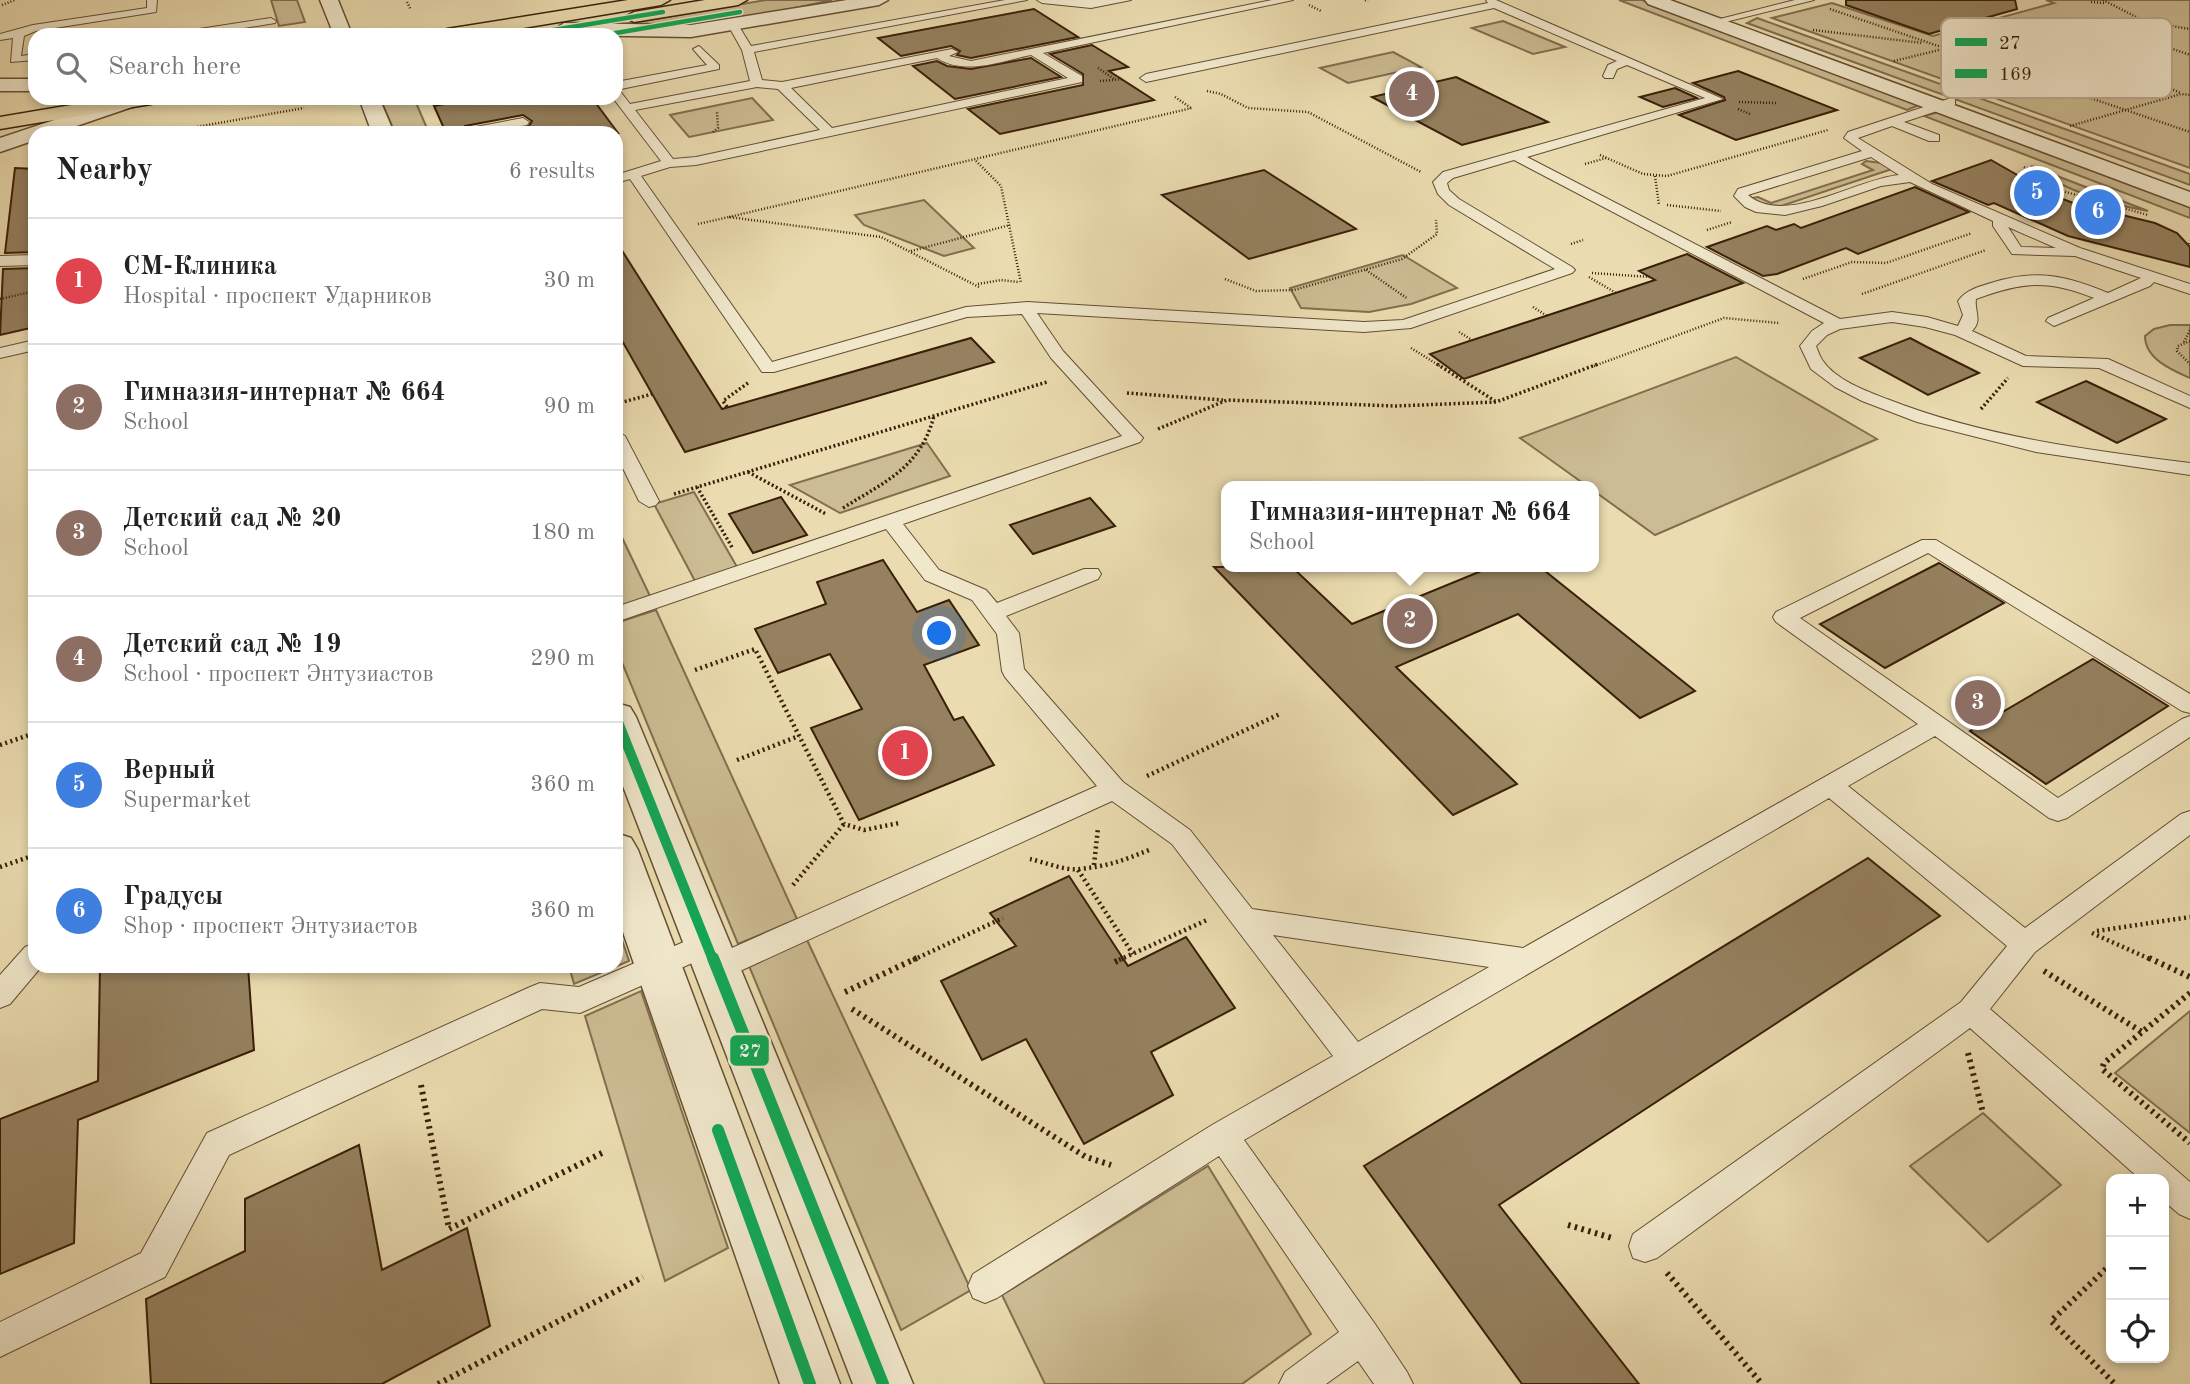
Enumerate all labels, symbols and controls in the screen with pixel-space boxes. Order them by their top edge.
legend [1941,18,2172,98]
search box [28,28,623,105]
text: 27 [1999,35,2021,54]
icon: search [52,48,90,86]
text: Search here [108,54,241,80]
text: 169 [1999,66,2032,85]
pin: 4 [1389,68,1435,120]
text: Nearby [56,156,153,186]
text: 6 results [509,160,595,183]
pin: 5 [2014,167,2060,219]
pin: 6 [2075,186,2121,238]
text: СМ-Клиника [123,254,277,280]
text: 1 [72,269,86,292]
text: 30 m [544,269,595,292]
text: Hospital · проспект Ударников [123,285,432,308]
text: Гимназия-интернат № 664 [123,380,446,406]
text: 2 [72,395,86,418]
text: 90 m [544,395,595,418]
text: School [123,411,189,434]
popup [1221,481,1599,572]
text: Гимназия-интернат № 664 [1249,500,1571,526]
text: Детский сад № 20 [123,506,341,532]
text: 3 [72,521,86,544]
text: 180 m [530,521,595,544]
text: School [1249,531,1315,554]
text: School [123,537,189,560]
pin: 2 [1387,595,1433,647]
your location [922,616,956,650]
text: Детский сад № 19 [123,632,341,658]
text: 4 [72,647,86,670]
text: 290 m [530,647,595,670]
text: School · проспект Энтузиастов [123,663,434,686]
pin: 3 [1955,677,2001,729]
pin: 1 [882,727,928,779]
text: Верный [123,758,215,784]
text: 5 [72,773,86,796]
text: 360 m [530,773,595,796]
text: Supermarket [123,789,251,812]
text: Градусы [123,884,223,910]
text: 6 [72,899,86,922]
text: 360 m [530,899,595,922]
text: Shop · проспект Энтузиастов [123,915,418,938]
line badge: 27 [729,1034,770,1067]
text: 27 [739,1043,761,1062]
map controls [2106,1174,2169,1363]
button: + [2106,1174,2169,1237]
button: − [2106,1237,2169,1300]
button: locate [2106,1300,2169,1363]

